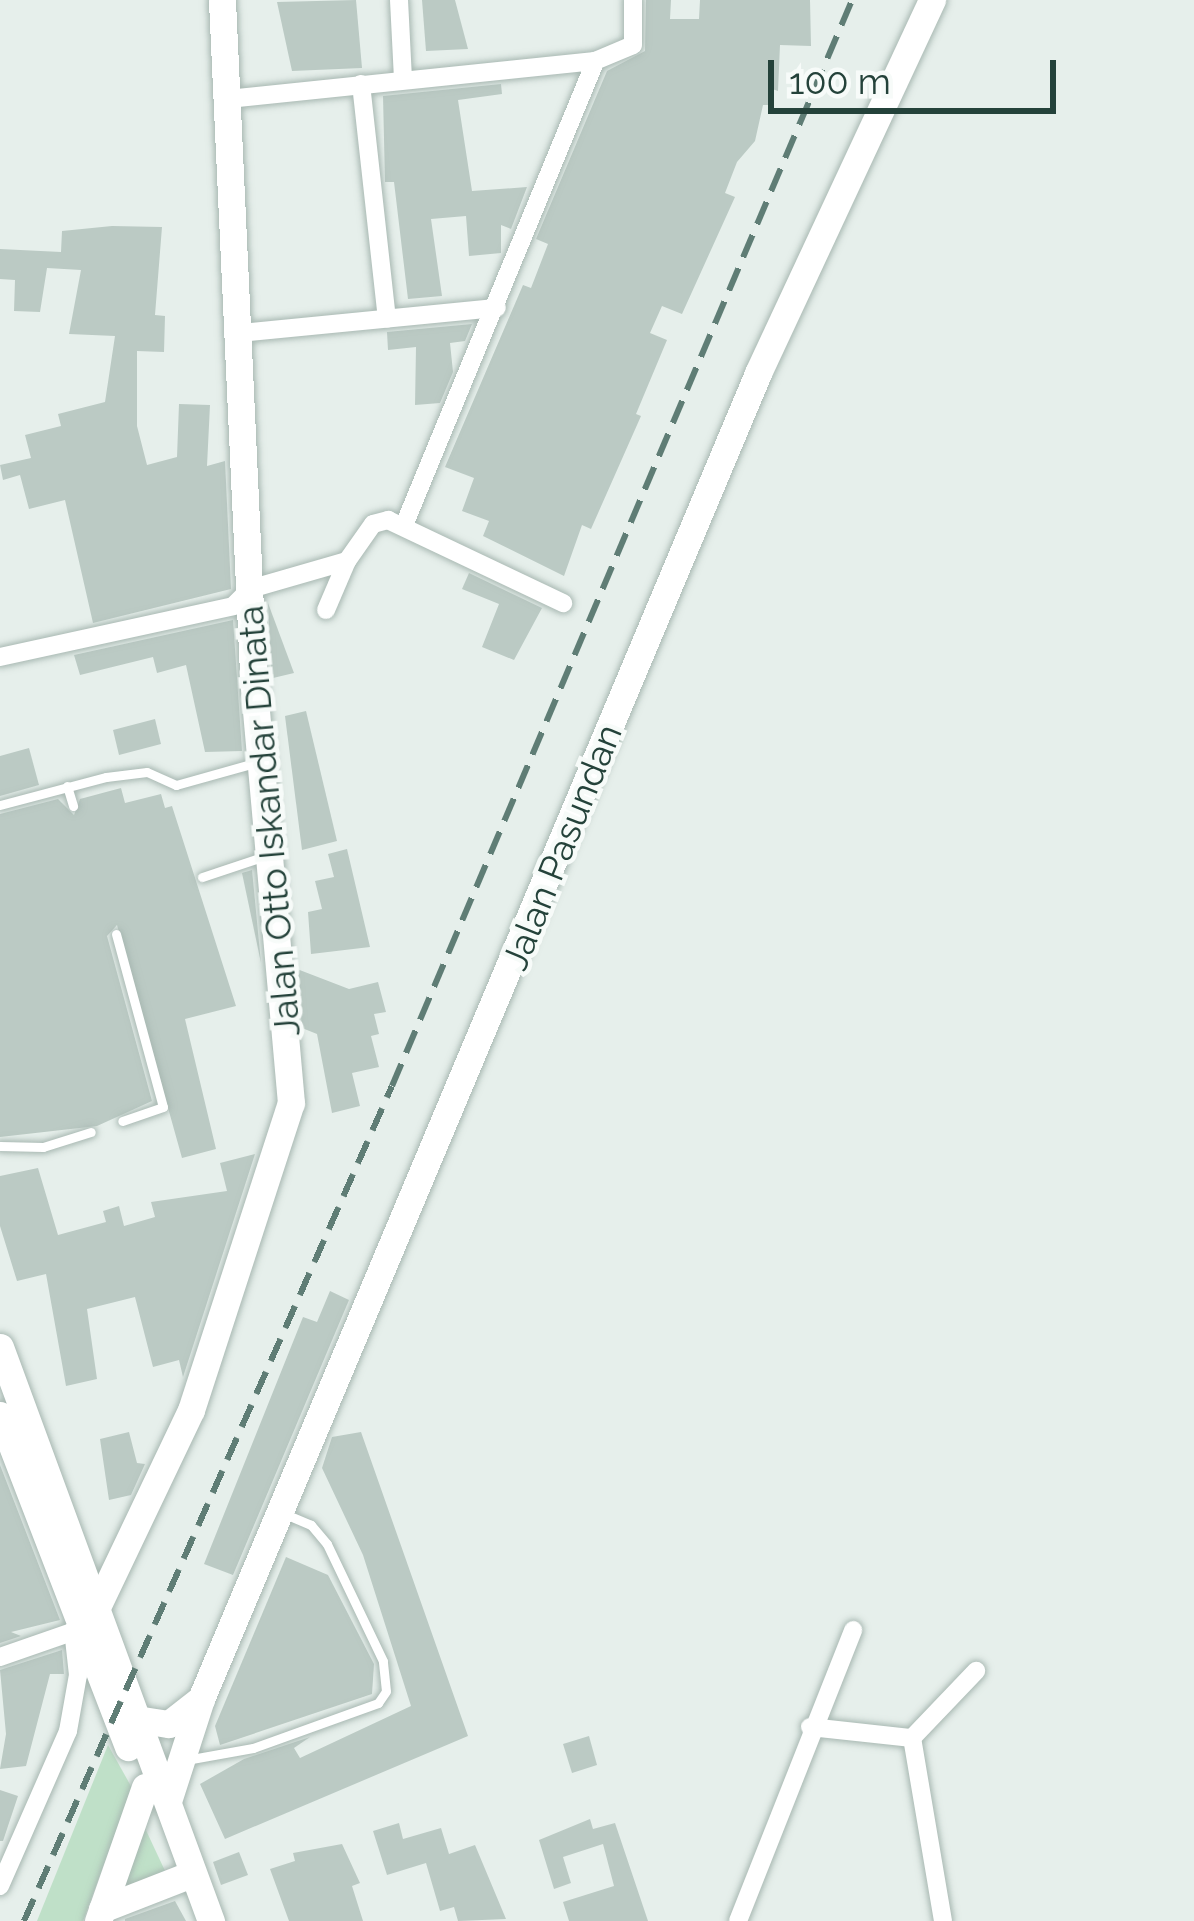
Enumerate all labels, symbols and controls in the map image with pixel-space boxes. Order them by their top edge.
scale bar [774,36,1062,110]
text: 100 m [789,60,891,102]
street label: Jalan Otto Iskandar Dinata [229,603,309,1039]
street label: Jalan Pasundan [493,718,631,976]

